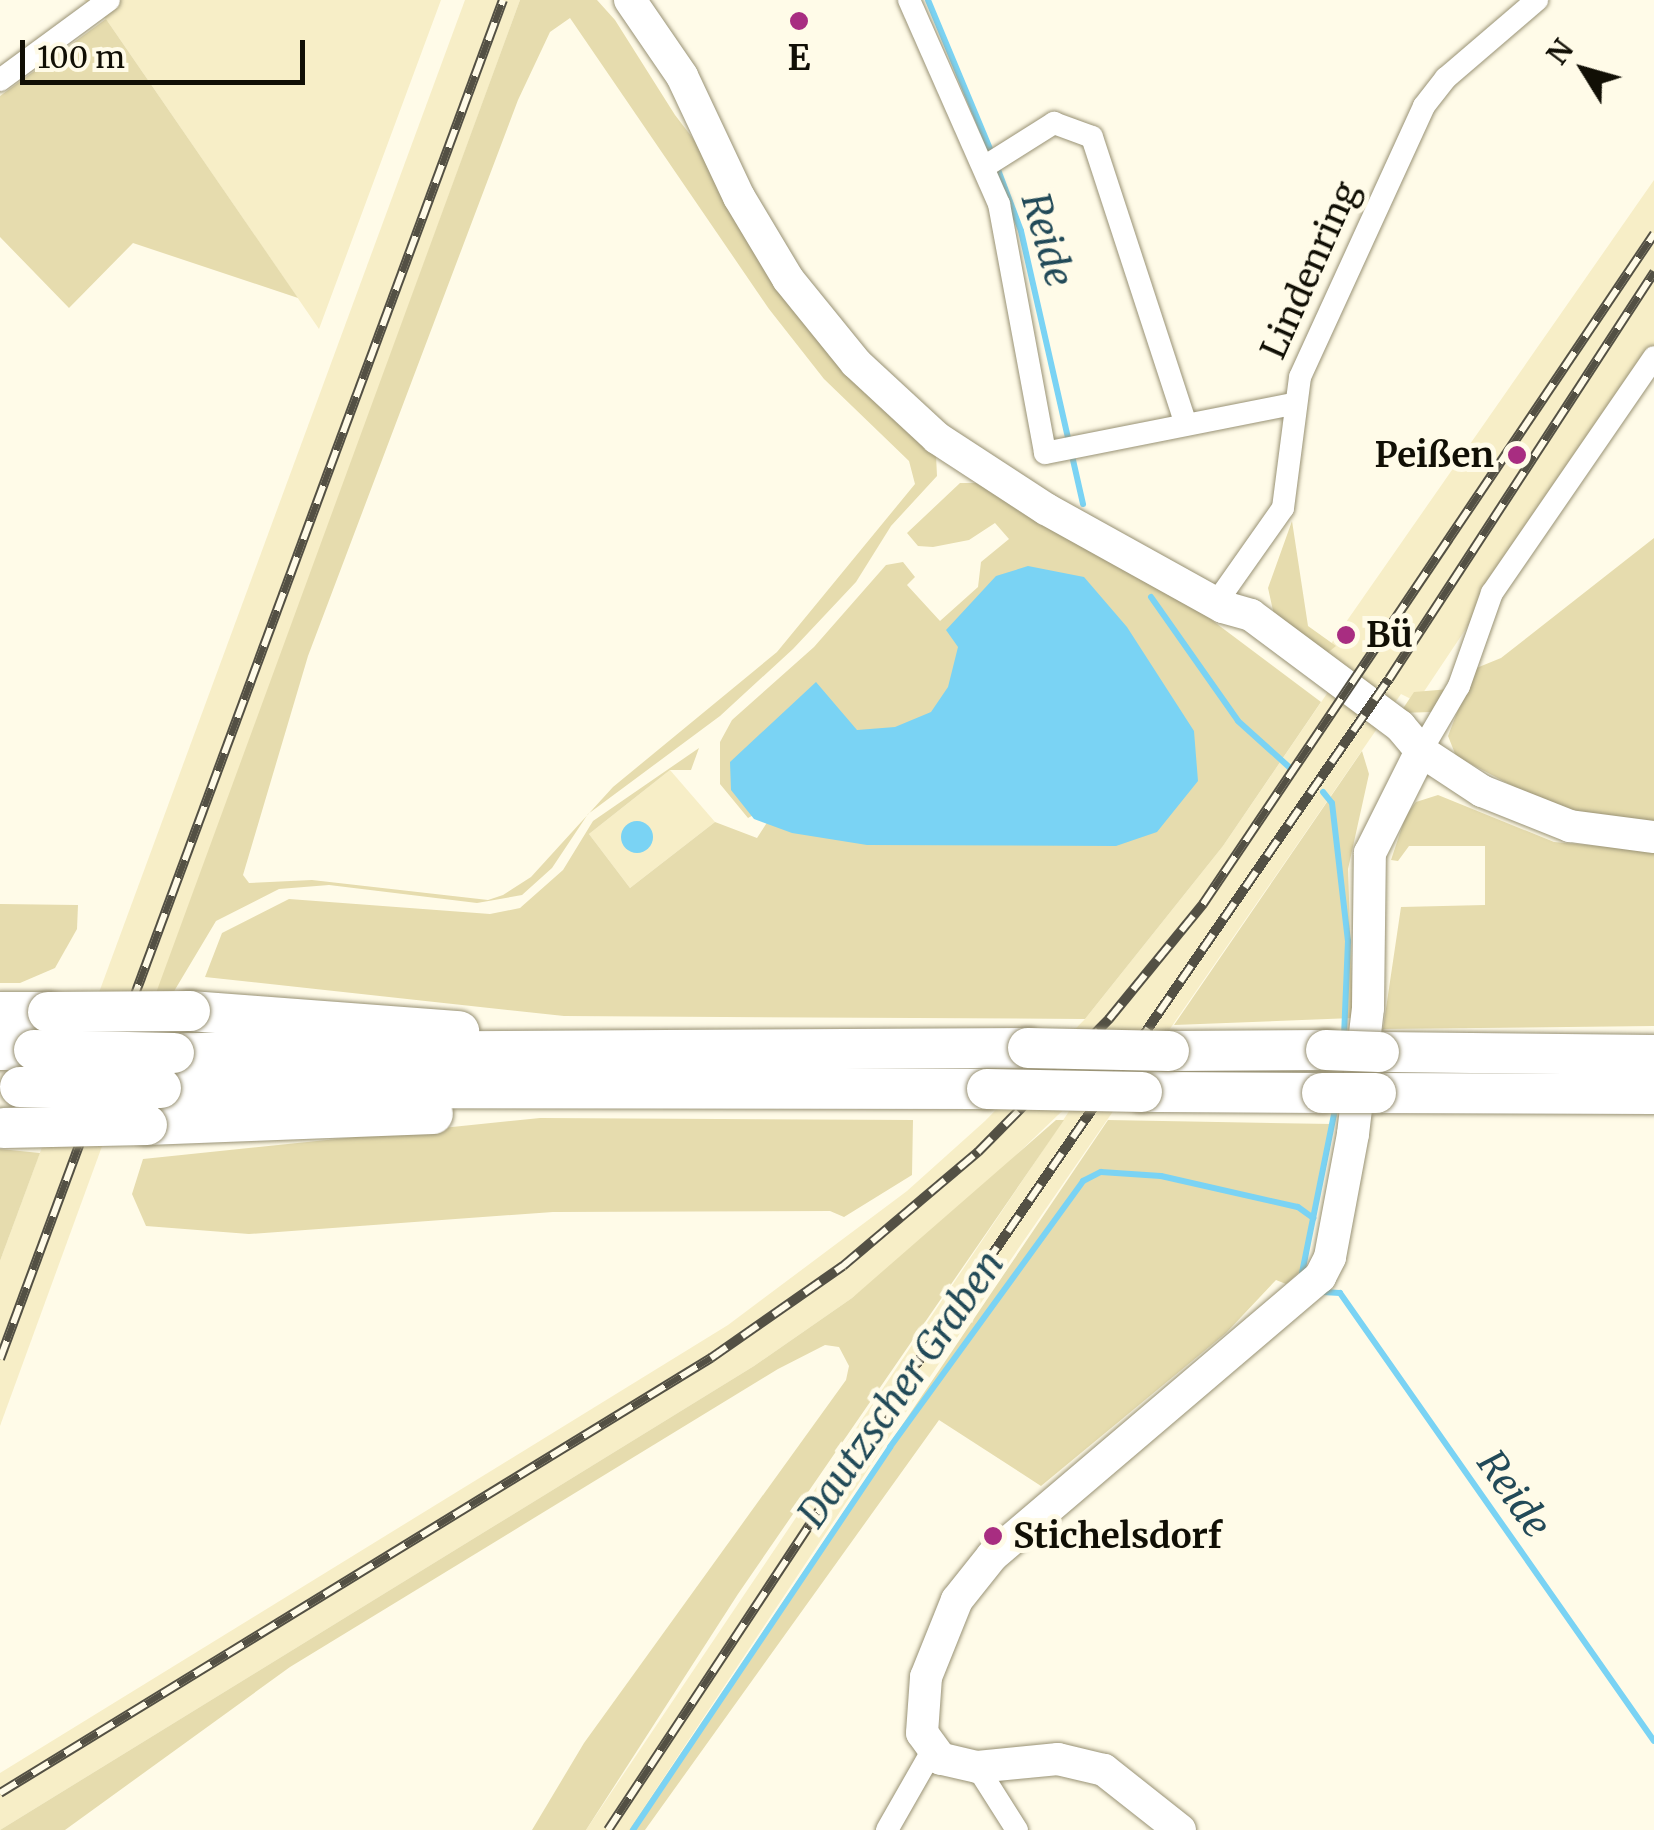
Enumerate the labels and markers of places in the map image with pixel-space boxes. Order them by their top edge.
marker: E [788,10,810,32]
place label: E [788,37,810,79]
place label: Peißen [1374,434,1494,476]
marker: Peißen [1504,442,1530,468]
place label: Bü [1366,614,1413,656]
marker: Bü [1335,624,1357,646]
place label: Stichelsdorf [1013,1515,1222,1557]
marker: Stichelsdorf [982,1525,1004,1547]

